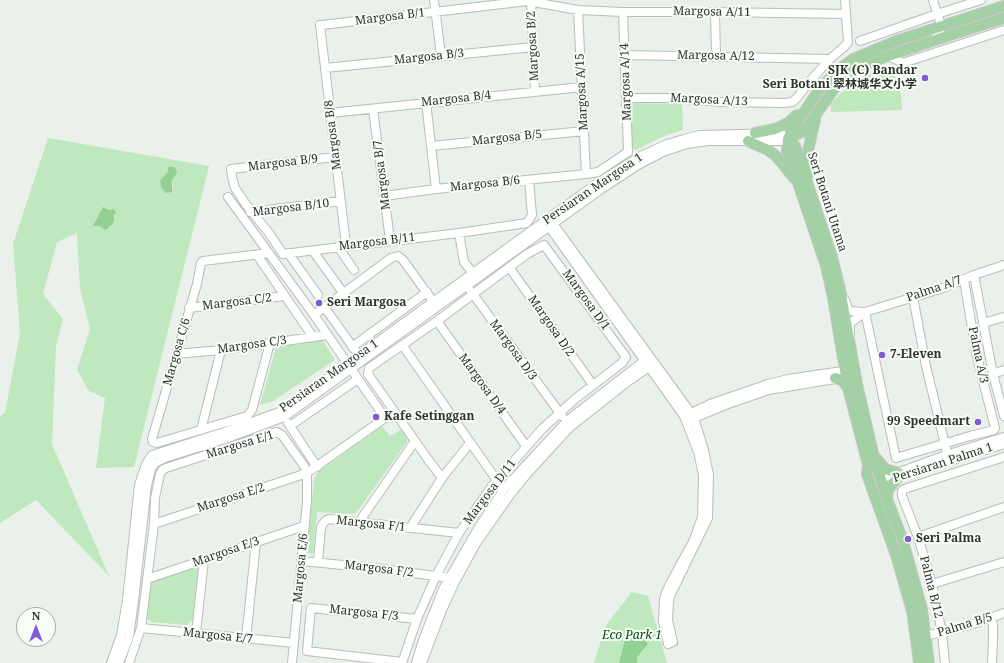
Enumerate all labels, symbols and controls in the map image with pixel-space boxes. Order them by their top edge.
street label: Margosa A/11 [673,4,751,20]
street label: Margosa B/1 [354,6,426,28]
street label: Margosa B/2 [524,10,542,82]
street label: Margosa A/14 [617,43,635,121]
street label: Margosa B/3 [393,46,465,68]
street label: Margosa A/12 [677,48,755,64]
street label: Margosa A/15 [573,53,591,131]
place label: SJK (C) Bandar Seri Botani 翠林城华文小学 [763,64,917,92]
marker: SJK (C) Bandar Seri Botani 翠林城华文小学 [920,73,930,83]
street label: Margosa B/4 [420,88,492,110]
street label: Margosa A/13 [670,91,748,109]
street label: Margosa B/8 [322,99,344,171]
street label: Margosa B/5 [471,127,543,149]
street label: Margosa B/7 [371,139,393,211]
street label: Persiaran Margosa 1 [540,150,646,228]
street label: Seri Botani Utama [804,150,850,254]
street label: Margosa B/9 [247,152,319,174]
street label: Margosa B/6 [449,173,521,195]
street label: Margosa B/10 [252,196,330,220]
street label: Margosa B/11 [338,230,416,254]
street label: Margosa D/1 [559,267,613,333]
street label: Palma A/7 [904,273,964,305]
street label: Margosa C/2 [201,291,273,313]
street label: Margosa D/2 [525,293,577,359]
place label: Seri Margosa [327,296,406,310]
marker: Seri Margosa [314,298,324,308]
street label: Margosa C/6 [160,316,194,388]
street label: Margosa D/3 [486,317,540,383]
street label: Palma A/3 [965,325,991,385]
street label: Margosa C/3 [216,333,288,357]
street label: Persiaran Margosa 1 [277,336,381,416]
place label: 7-Eleven [890,348,942,362]
marker: 7-Eleven [877,350,887,360]
street label: Margosa D/4 [455,351,509,417]
place label: Kafe Setinggan [384,410,474,424]
marker: Kafe Setinggan [371,412,381,422]
place label: 99 Speedmart [887,415,970,429]
marker: 99 Speedmart [973,417,983,427]
street label: Margosa E/1 [204,428,276,462]
street label: Persiaran Palma 1 [891,440,995,486]
street label: Margosa D/11 [461,457,519,527]
street label: Margosa E/2 [196,480,266,516]
street label: Margosa F/1 [336,513,406,535]
place label: Seri Palma [916,532,982,546]
street label: Margosa E/6 [291,533,311,603]
street label: Margosa E/3 [191,534,261,570]
marker: Seri Palma [903,534,913,544]
street label: Palma B/12 [916,554,946,620]
street label: Margosa F/2 [344,558,414,580]
street label: Margosa F/3 [329,602,399,624]
north arrow [16,607,56,647]
text: N [32,608,40,623]
street label: Palma B/5 [936,610,994,640]
street label: Margosa E/7 [182,625,254,647]
park label: Eco Park 1 [602,629,662,643]

